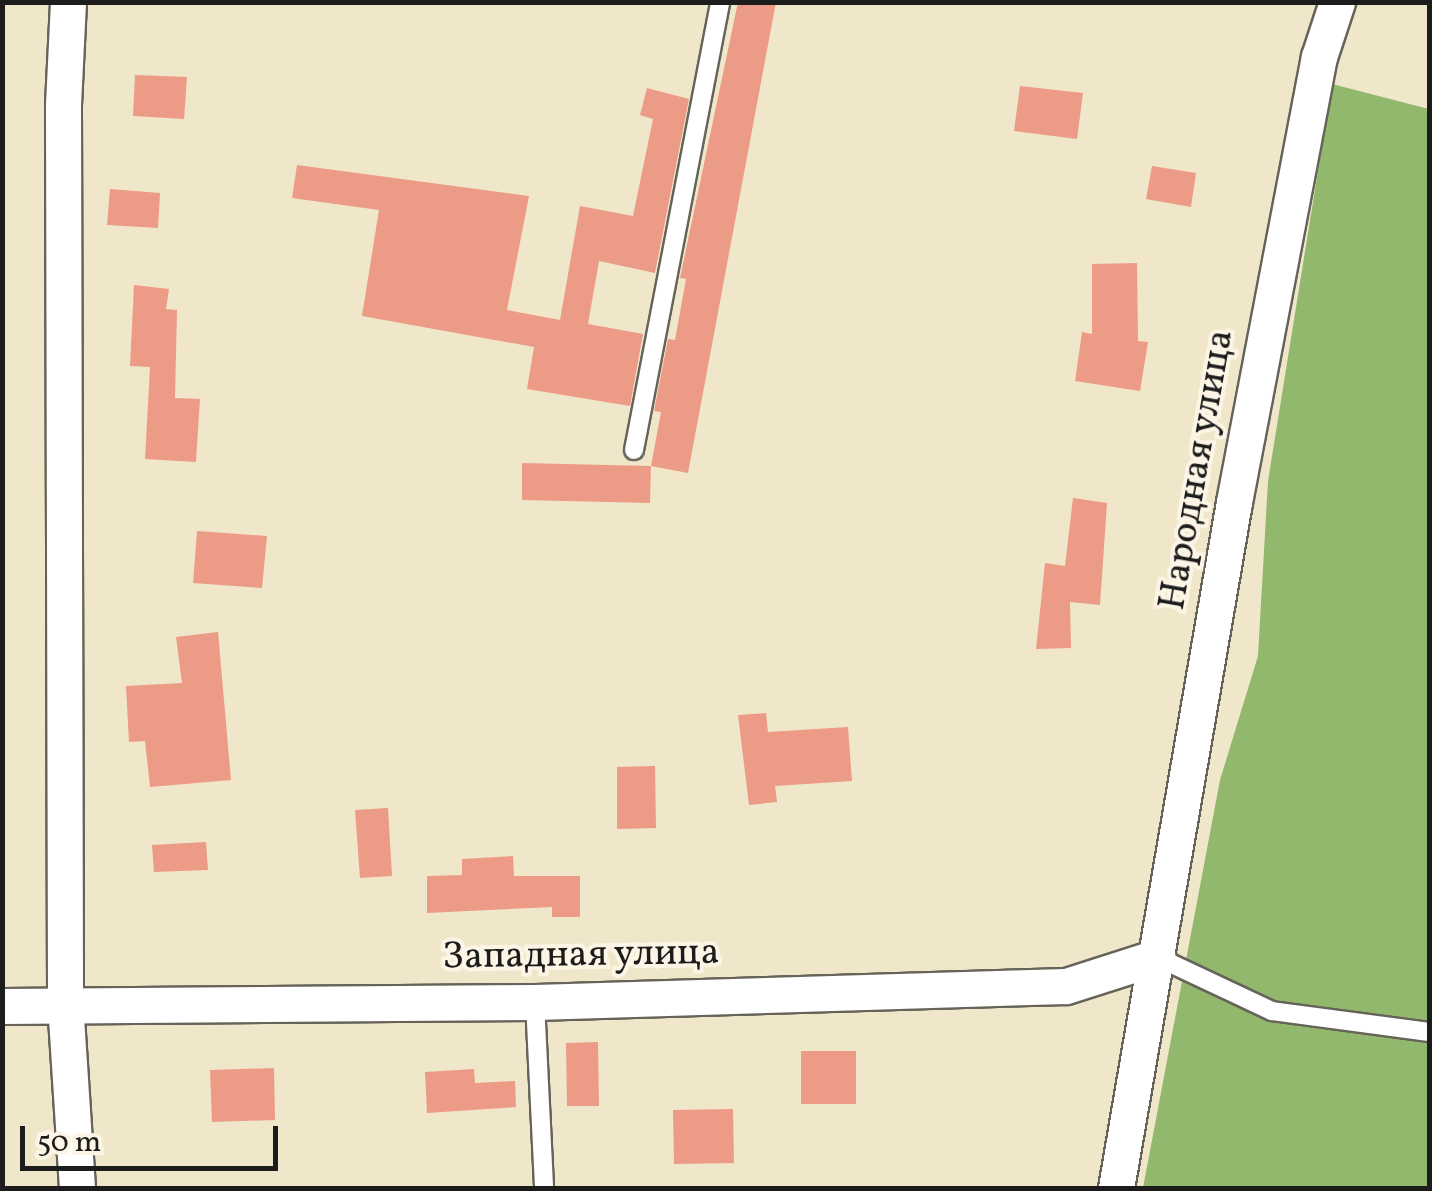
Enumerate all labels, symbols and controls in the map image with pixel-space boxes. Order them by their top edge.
street label: Народная улица [1151,326,1245,614]
street label: Западная улица [441,931,721,981]
scale bar [25,1106,282,1168]
text: 50 m [37,1122,101,1164]

